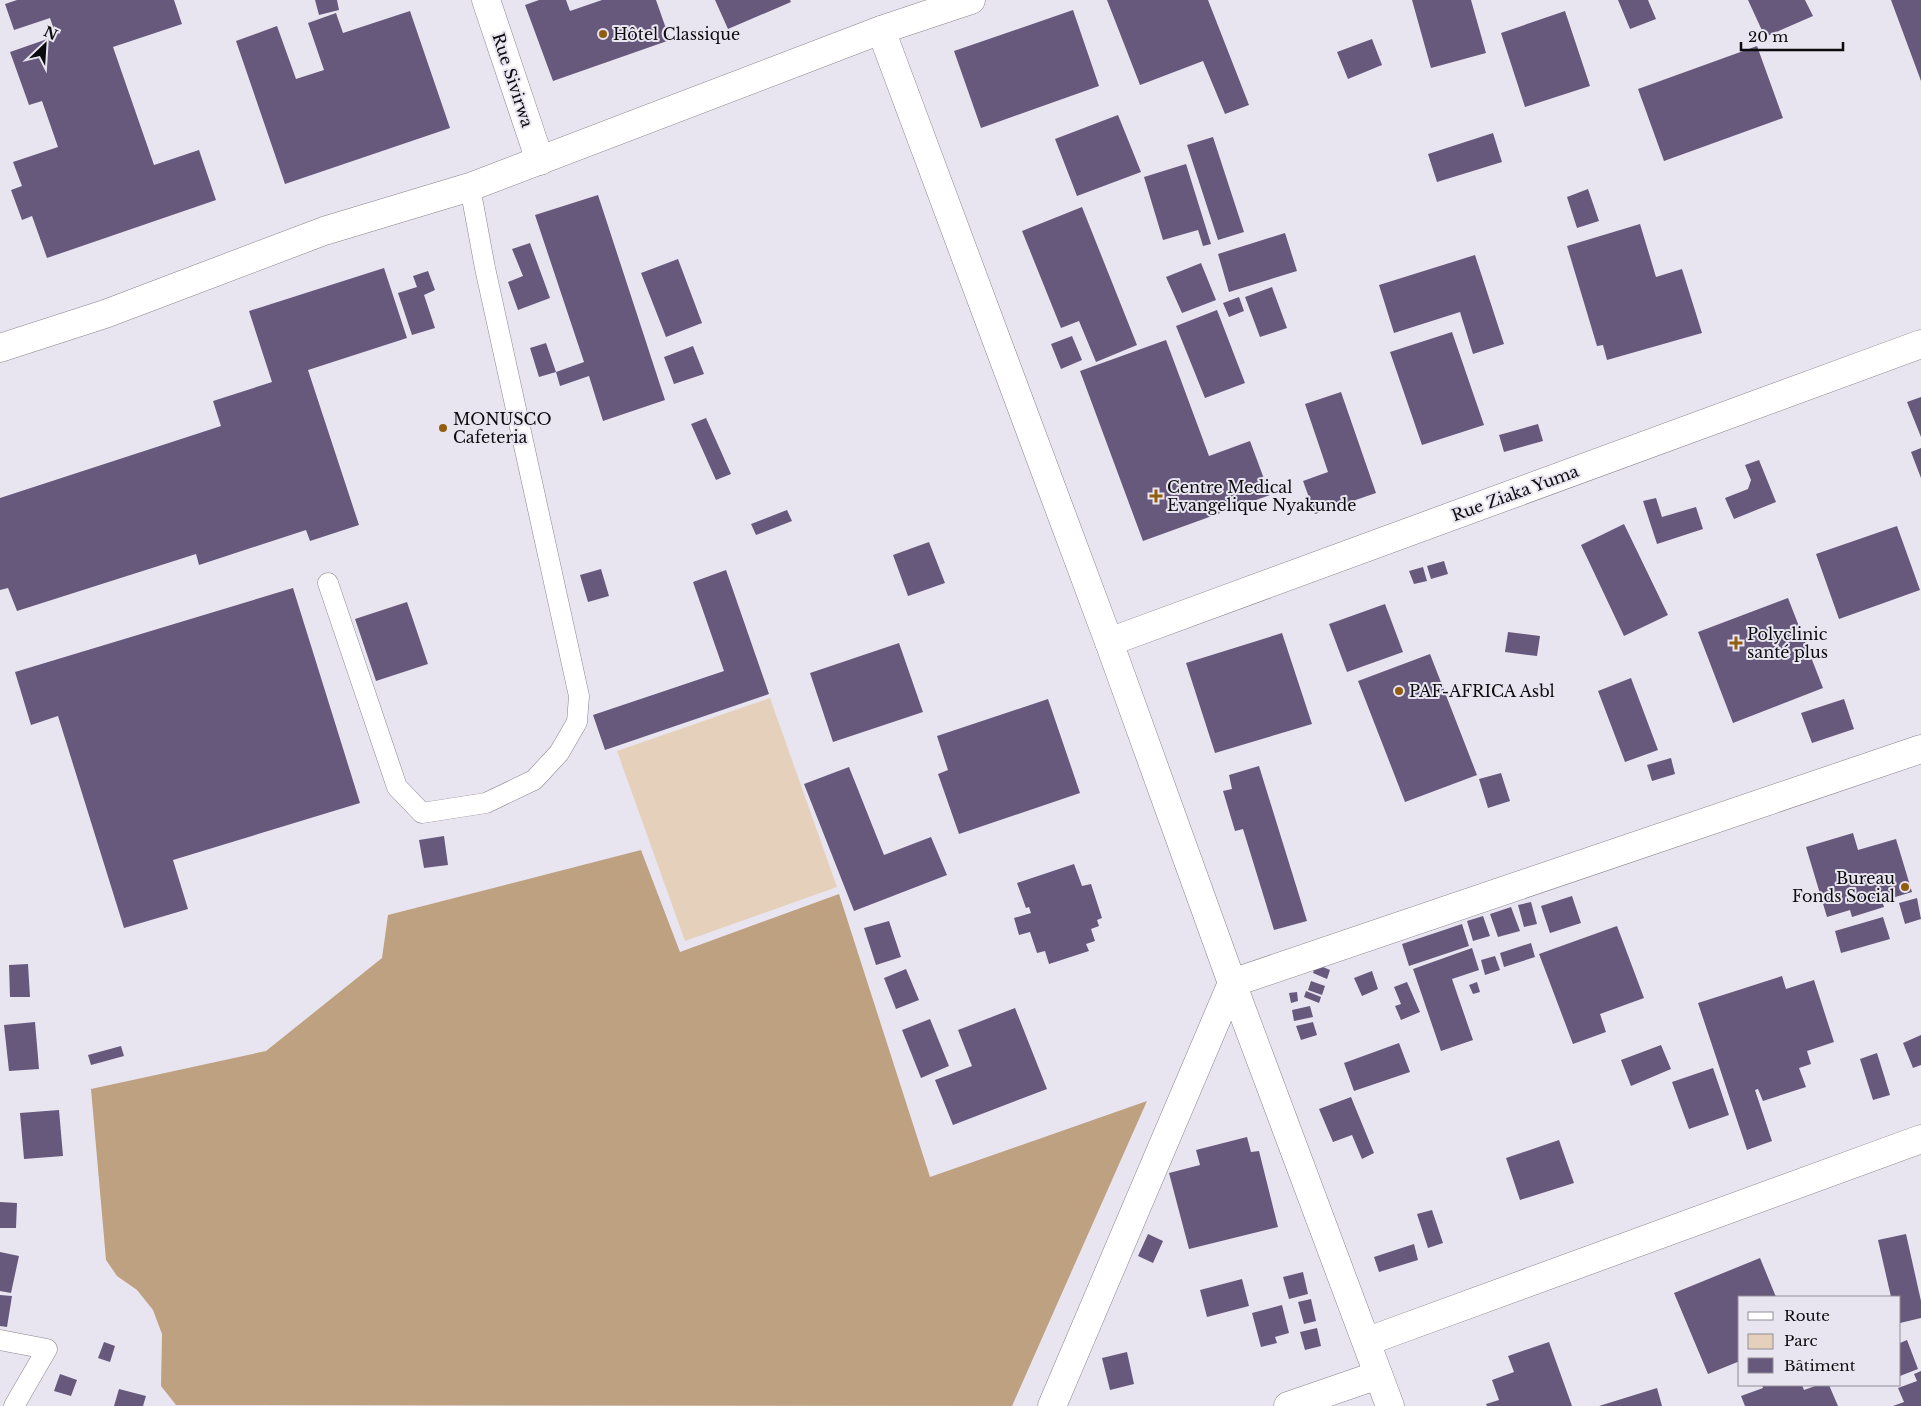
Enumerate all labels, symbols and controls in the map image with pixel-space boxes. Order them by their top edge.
north arrow [20,20,70,70]
scale bar [1741,20,1844,52]
text: N [41,22,60,44]
place label: Hôtel Classique [613,24,740,44]
text: 20 m [1748,27,1788,46]
marker: Hôtel Classique [597,28,609,40]
street label: Rue Sivirwa [488,30,538,130]
place label: MONUSCO Cafeteria [453,409,552,447]
marker: MONUSCO Cafeteria [437,422,449,434]
street label: Rue Ziaka Yuma [1449,461,1581,525]
place label: Centre Medical Evangelique Nyakunde [1167,477,1357,515]
marker: Centre Medical Evangelique Nyakunde [1149,489,1163,503]
place label: Polyclinic santé plus [1747,624,1828,662]
marker: Polyclinic santé plus [1729,636,1743,650]
place label: PAF-AFRICA Asbl [1409,681,1555,701]
marker: PAF-AFRICA Asbl [1393,685,1405,697]
place label: Bureau Fonds Social [1792,868,1895,906]
marker: Bureau Fonds Social [1899,881,1911,893]
legend [1738,1296,1901,1386]
text: Route [1784,1306,1830,1325]
text: Parc [1784,1331,1817,1350]
text: Bâtiment [1784,1356,1856,1375]

